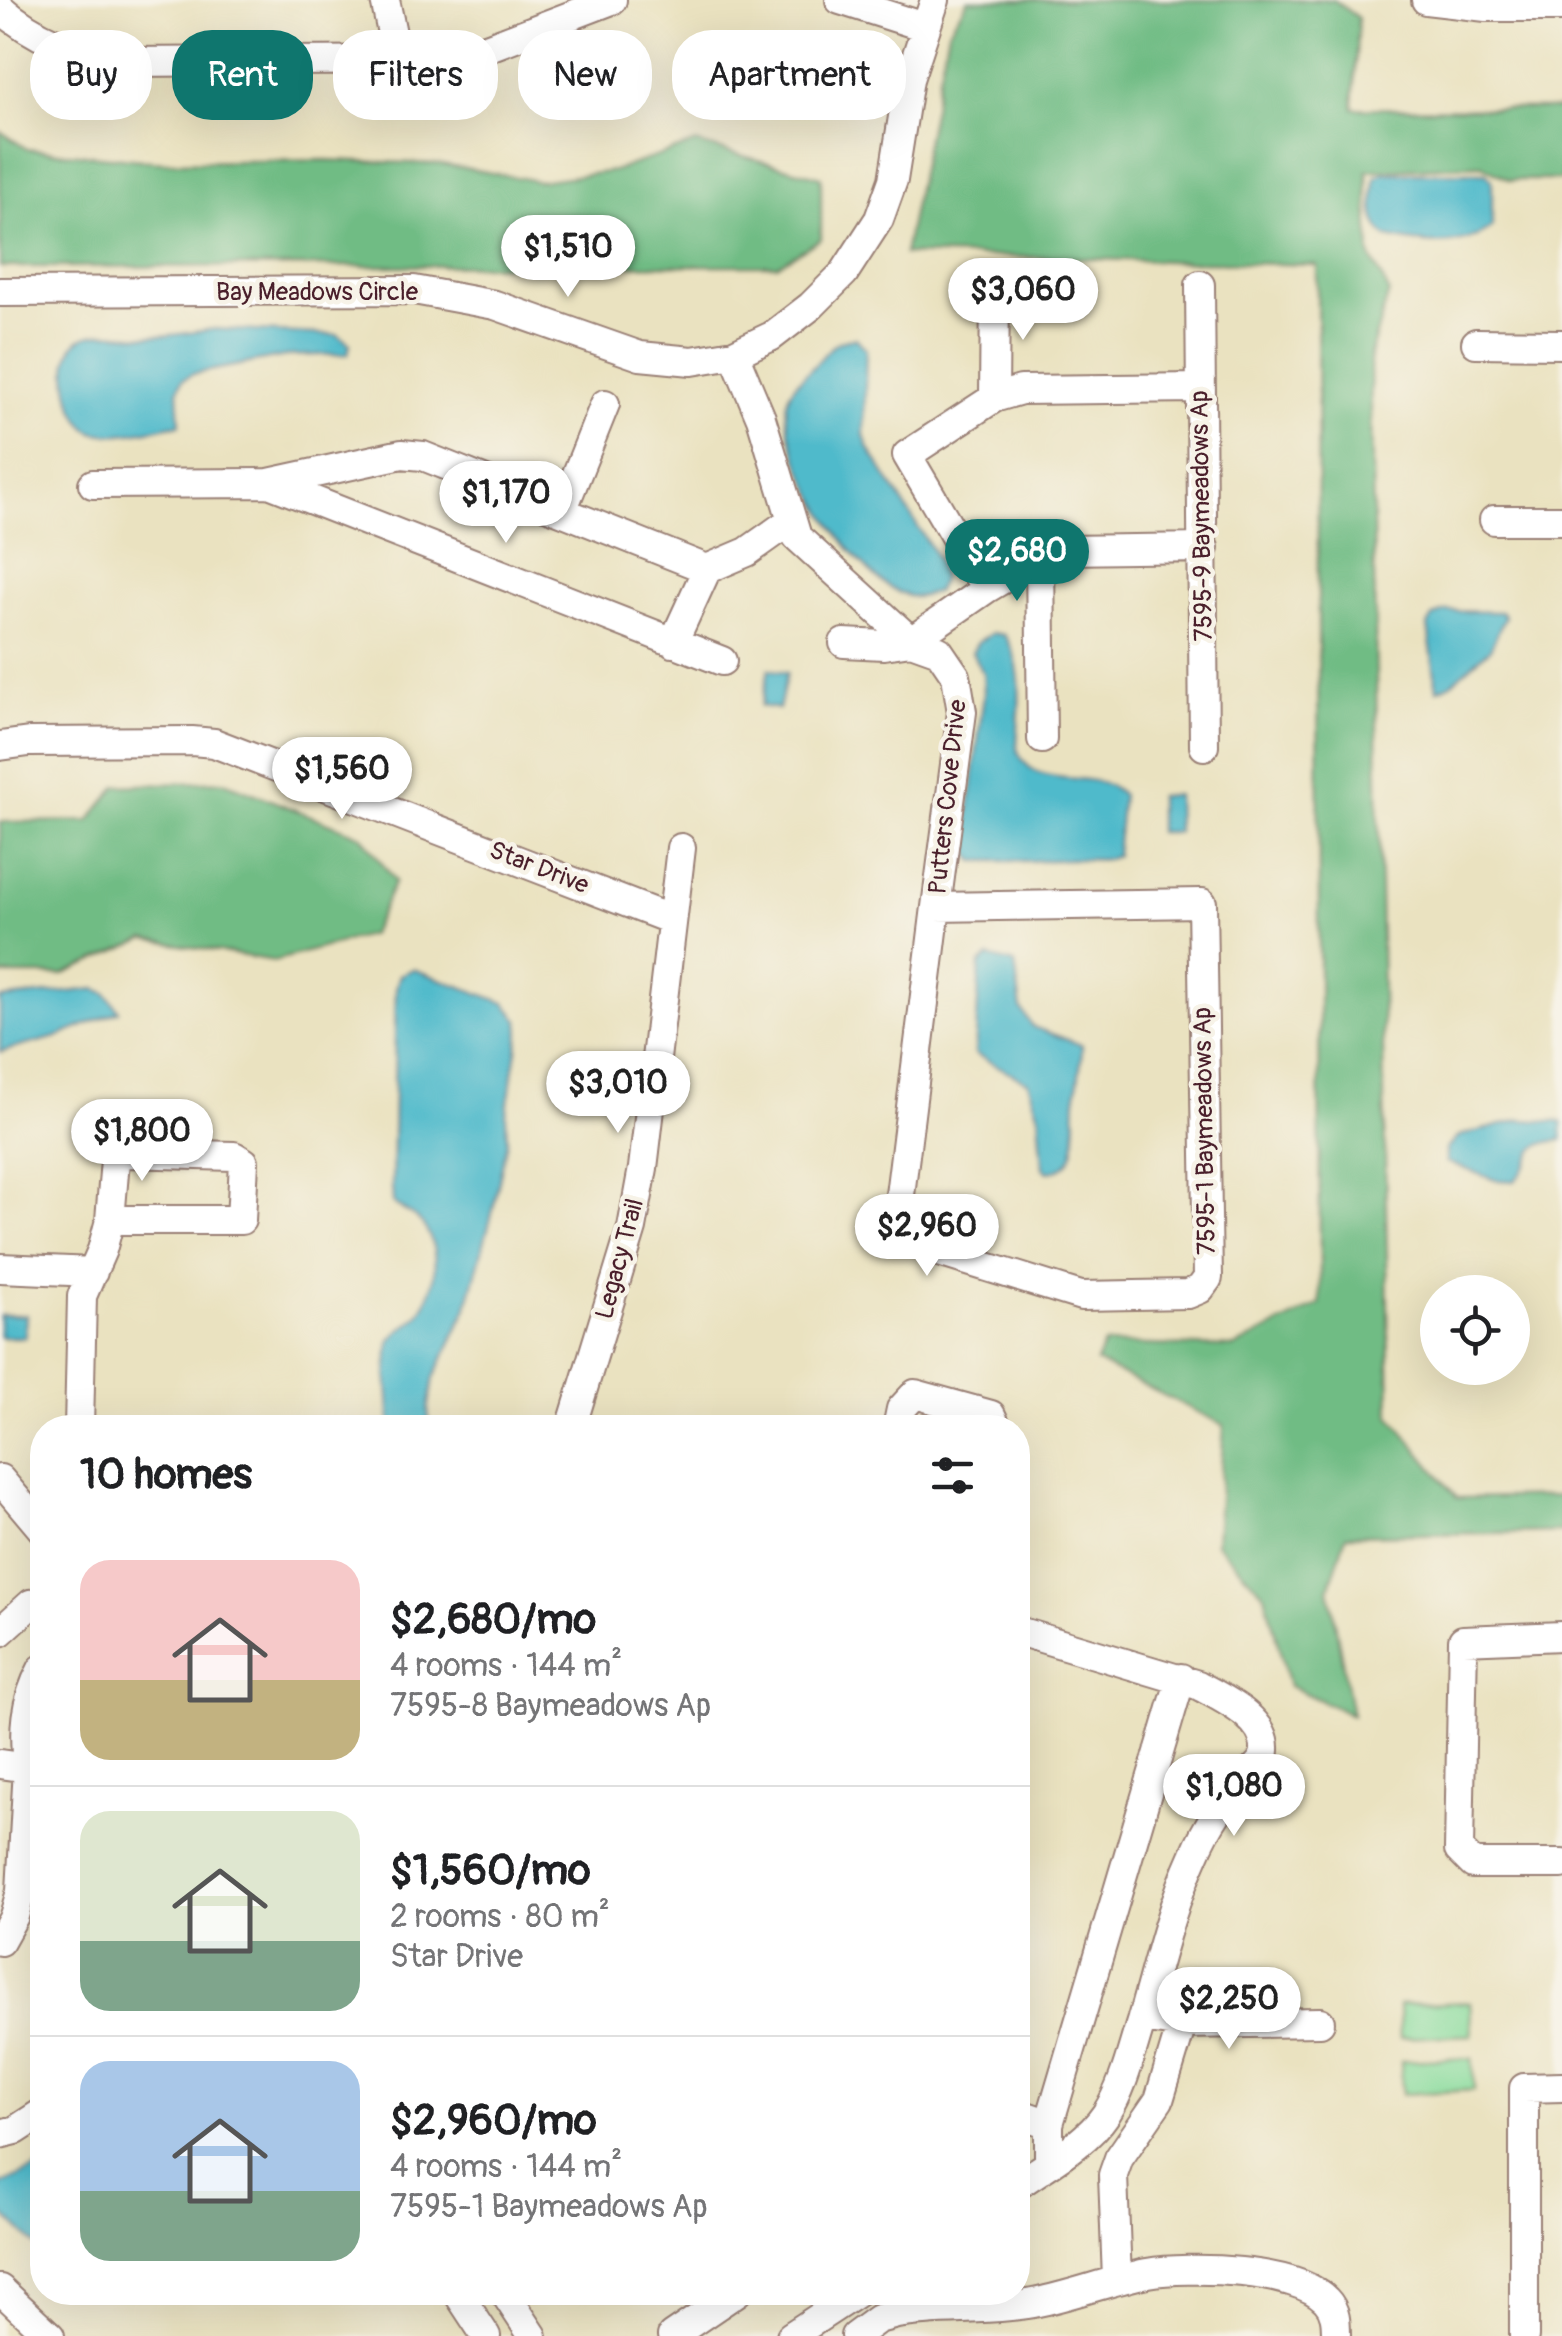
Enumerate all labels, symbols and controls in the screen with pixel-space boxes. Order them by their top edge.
chip: Buy [30,30,152,120]
chip: Rent [172,30,313,120]
chip: Filters [333,30,498,120]
chip: New [518,30,652,120]
chip: Apartment [672,30,906,120]
pin: $1,510 [487,215,649,300]
text: $1,510 [523,227,613,267]
pin: $3,060 [942,258,1104,343]
text: $3,060 [970,270,1076,310]
street label: Bay Meadows Circle [216,277,419,308]
street label: 7595-9 Baymeadows Ap [1184,390,1220,642]
pin: $1,170 [425,461,587,546]
text: $1,170 [461,473,551,513]
pin: $2,680 [936,519,1098,604]
text: $2,680 [967,531,1067,571]
street label: Putters Cove Drive [922,697,974,896]
pin: $1,560 [261,737,423,822]
text: $1,560 [294,749,390,789]
street label: Star Drive [485,835,594,901]
street label: 7595-1 Baymeadows Ap [1187,1007,1223,1255]
pin: $3,010 [537,1051,699,1136]
text: $3,010 [568,1063,668,1103]
pin: $1,800 [61,1099,223,1184]
text: $1,800 [93,1111,191,1151]
pin: $2,960 [846,1194,1008,1279]
street label: Legacy Trail [589,1195,651,1323]
text: $2,960 [877,1206,977,1246]
map controls [1420,1275,1530,1385]
button: locate [1420,1275,1530,1385]
icon: filters [925,1448,980,1503]
text: 10 homes [80,1449,252,1501]
text: $2,680/mo [390,1594,596,1646]
icon: home [160,1600,280,1720]
text: 4 rooms · 144 m² [390,1646,622,1686]
text: 7595-8 Baymeadows Ap [390,1686,711,1726]
pin: $1,080 [1153,1754,1315,1839]
text: $1,080 [1185,1766,1283,1806]
text: $1,560/mo [390,1845,591,1897]
icon: home [160,1851,280,1971]
text: 2 rooms · 80 m² [390,1897,610,1937]
text: Star Drive [390,1937,523,1977]
pin: $2,250 [1148,1967,1310,2052]
text: $2,250 [1179,1979,1279,2019]
text: $2,960/mo [390,2095,597,2147]
icon: home [160,2101,280,2221]
text: 4 rooms · 144 m² [390,2147,622,2187]
text: 7595-1 Baymeadows Ap [390,2187,708,2227]

